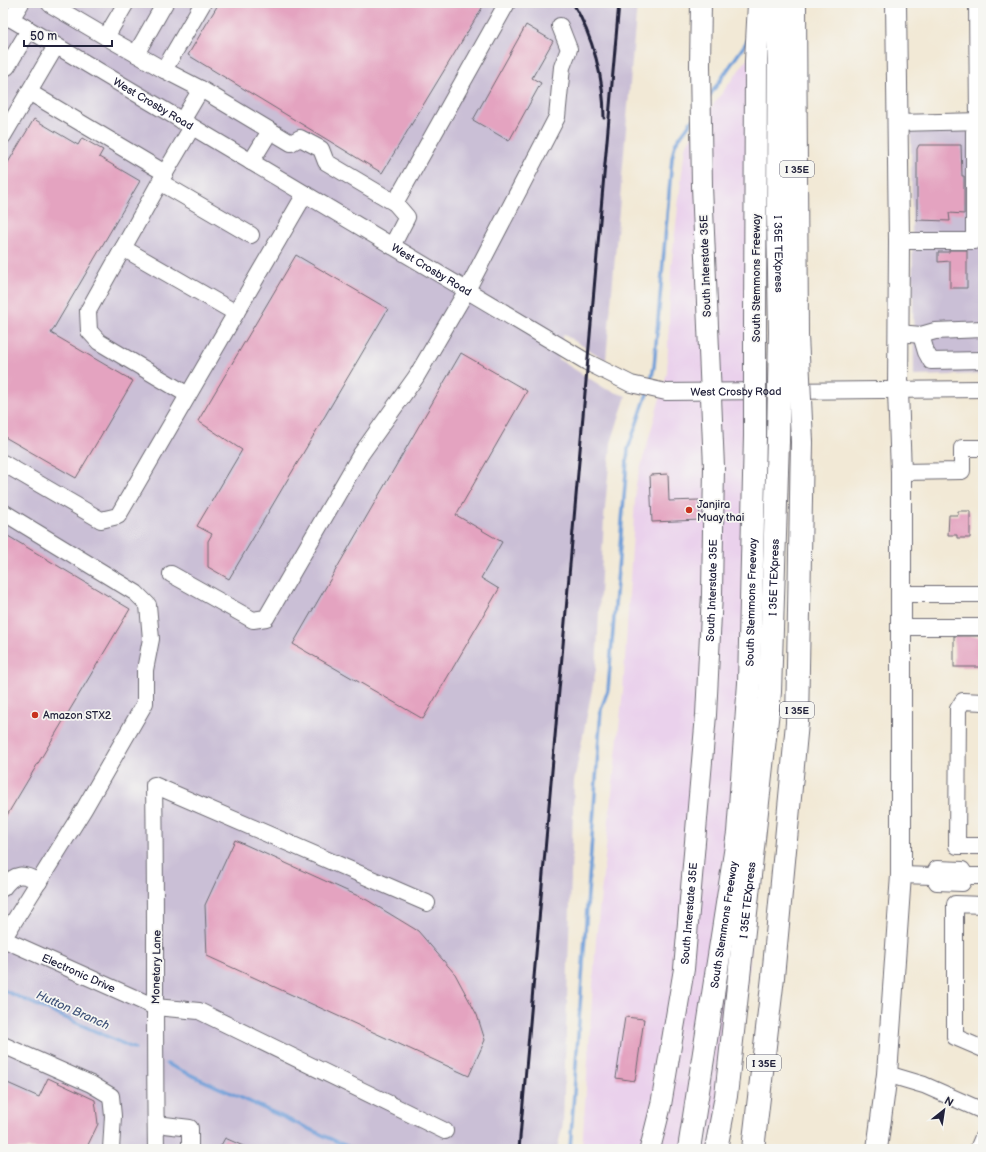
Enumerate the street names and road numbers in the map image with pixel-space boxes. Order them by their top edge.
street label: West Crosby Road [111,75,195,133]
road number: I 35E [780,161,814,177]
street label: South Stemmons Freeway [750,214,763,342]
street label: South Interstate 35E [697,215,714,317]
street label: I 35E TEXpress [771,215,785,293]
street label: West Crosby Road [389,241,474,299]
street label: West Crosby Road [691,385,782,399]
street label: South Stemmons Freeway [743,538,760,667]
street label: I 35E TEXpress [766,538,782,616]
street label: South Interstate 35E [704,539,720,642]
road number: I 35E [780,702,814,718]
street label: South Stemmons Freeway [708,860,741,989]
street label: I 35E TEXpress [737,861,759,939]
street label: South Interstate 35E [678,862,700,965]
street label: Monetary Lane [149,929,164,1004]
street label: Electronic Drive [40,951,118,996]
road number: I 35E [747,1055,781,1071]

